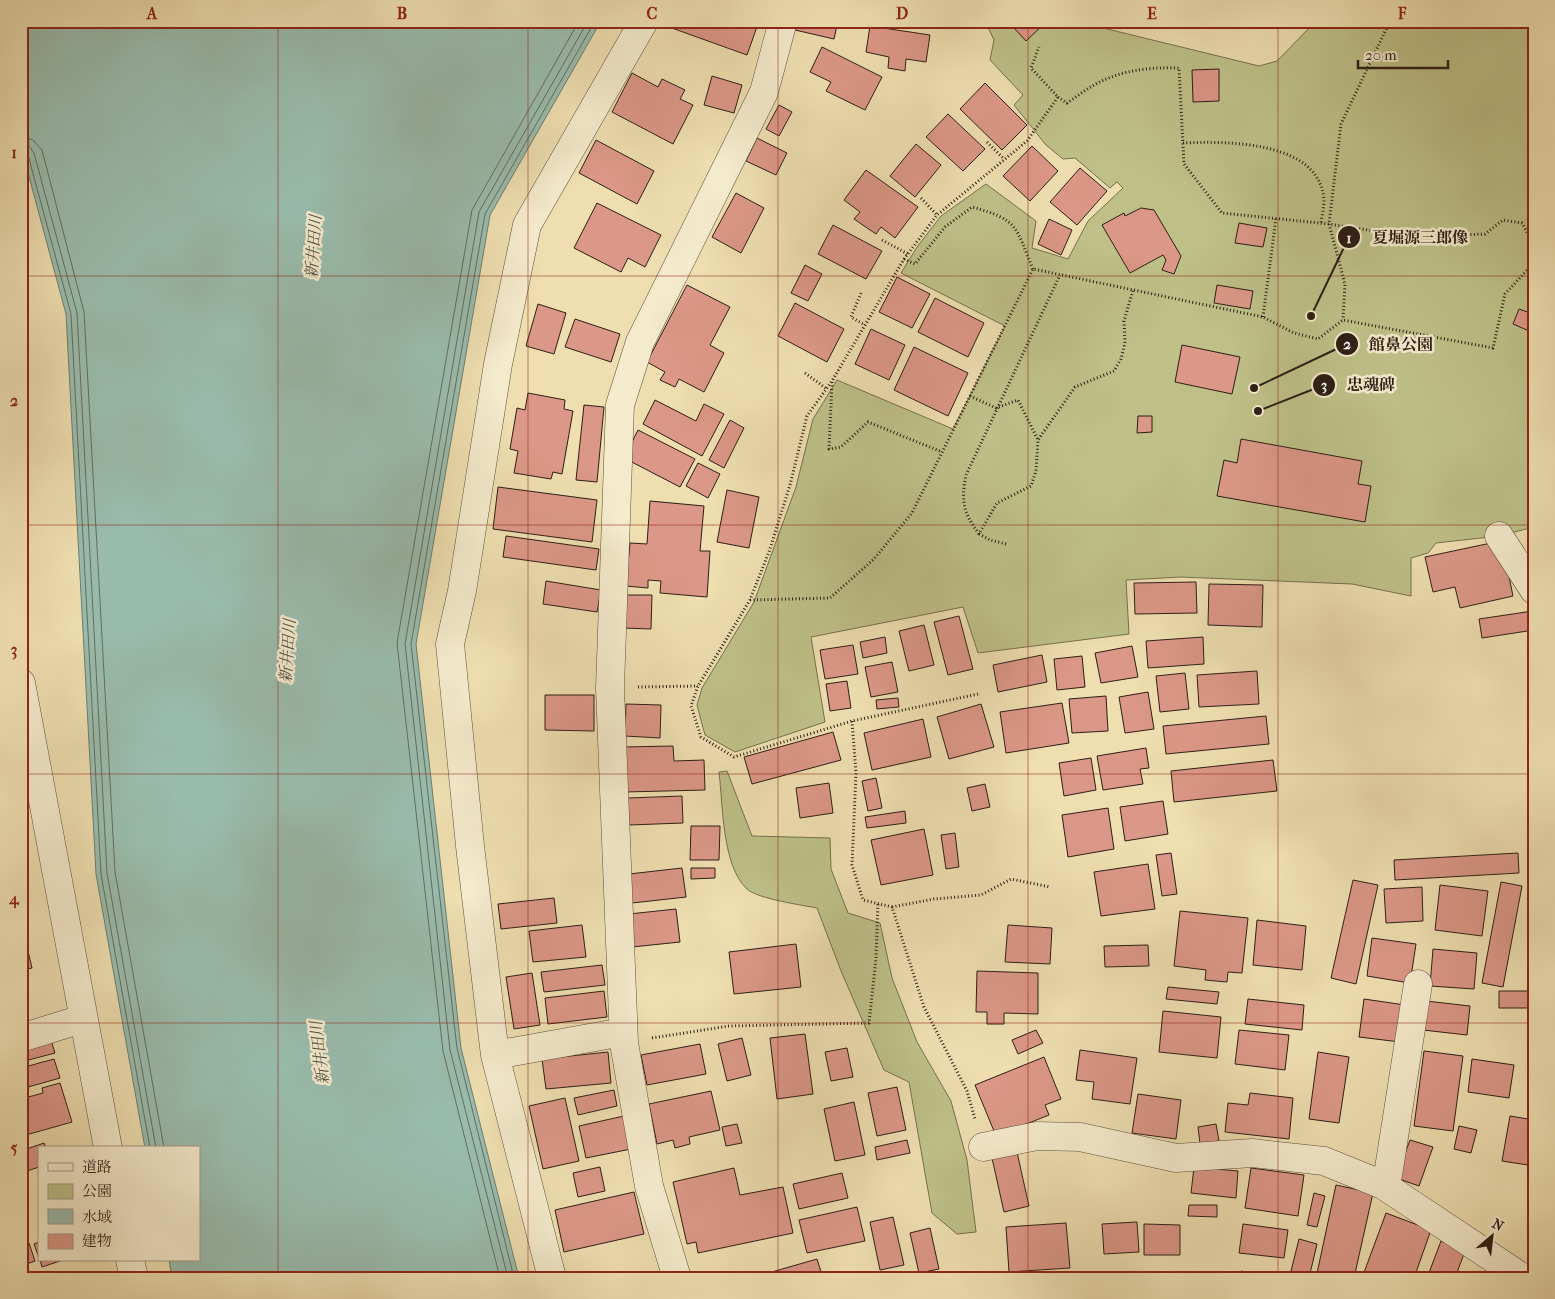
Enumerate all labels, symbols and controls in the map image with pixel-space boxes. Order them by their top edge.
text: A [146,4,158,23]
text: B [397,4,407,23]
text: C [647,4,658,23]
text: D [896,4,908,23]
text: E [1147,4,1157,23]
text: F [1397,4,1407,23]
scale bar [1358,38,1448,70]
text: 20 m [1365,46,1397,64]
text: 1 [11,143,17,162]
water label: 新井田川 [302,212,325,280]
callout: 夏堀源三郎像 [1337,222,1478,253]
text: 夏堀源三郎像 [1372,228,1468,247]
text: 1 [1346,229,1352,247]
callout: 館鼻公園 [1334,329,1443,360]
text: 2 [1343,335,1351,353]
text: 館鼻公園 [1369,335,1433,354]
callout: 忠魂碑 [1312,369,1405,400]
text: 忠魂碑 [1347,375,1395,394]
text: 3 [1321,376,1327,394]
text: 2 [10,391,18,410]
water label: 新井田川 [276,616,299,684]
text: 3 [11,640,17,660]
text: 4 [8,889,20,909]
water label: 新井田川 [306,1018,333,1086]
text: 5 [11,1138,18,1157]
legend [38,1146,200,1262]
text: 道路 [82,1158,112,1176]
text: 公園 [82,1182,112,1200]
text: 水域 [82,1208,112,1226]
north arrow [1468,1212,1518,1262]
text: N [1489,1215,1507,1235]
text: 建物 [82,1232,112,1250]

